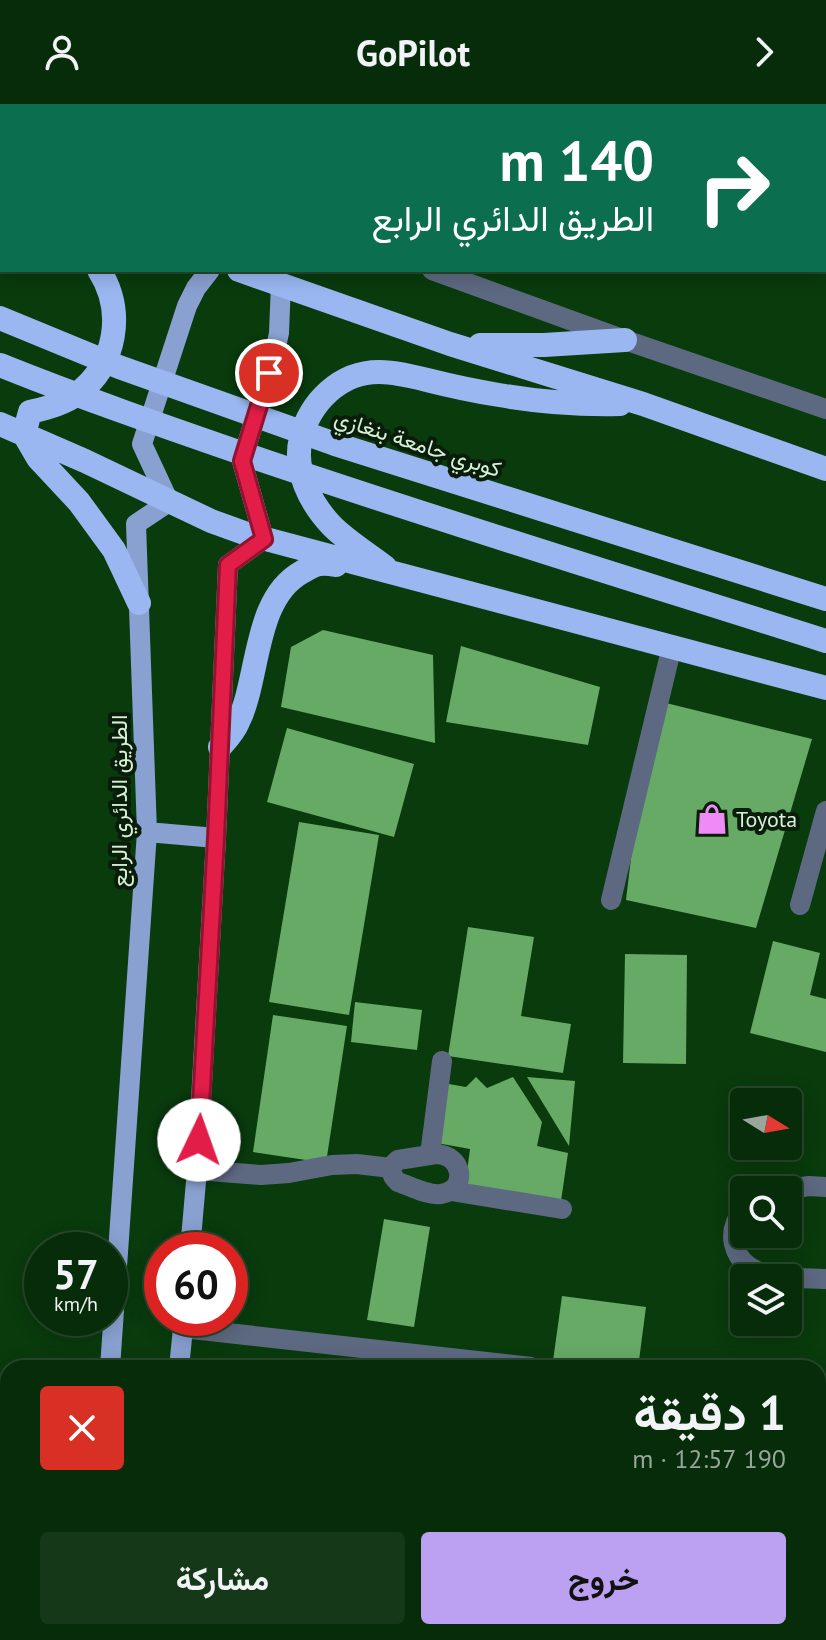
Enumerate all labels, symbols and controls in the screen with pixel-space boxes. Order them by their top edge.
text: GoPilot [356,29,470,76]
icon: person [40,30,84,74]
icon: forward [742,30,786,74]
text: 140 m [499,124,654,196]
icon: right [682,136,786,240]
text: الطريق الدائري الرابع [372,194,654,241]
pin [235,339,303,407]
icon: arrive [247,351,291,395]
street label: كوبري جامعة بنغازي [330,403,505,488]
street label: الطريق الدائري الرابع [105,715,138,887]
shop icon: Toyota [695,802,729,836]
place label: Toyota [736,805,797,833]
north arrow [730,1088,802,1160]
map controls [730,1088,802,1336]
position arrow [157,1098,241,1182]
button: search [730,1176,802,1248]
speed limit sign: 60 [144,1232,248,1336]
text: 57 [53,1248,99,1300]
button: layers [730,1264,802,1336]
text: km/h [54,1291,98,1317]
text: 1 دقيقة [633,1381,786,1443]
button: close [40,1386,124,1470]
text: 190 m · 12:57 [632,1442,786,1475]
button: مشاركة [40,1532,405,1624]
button: خروج [421,1532,786,1624]

